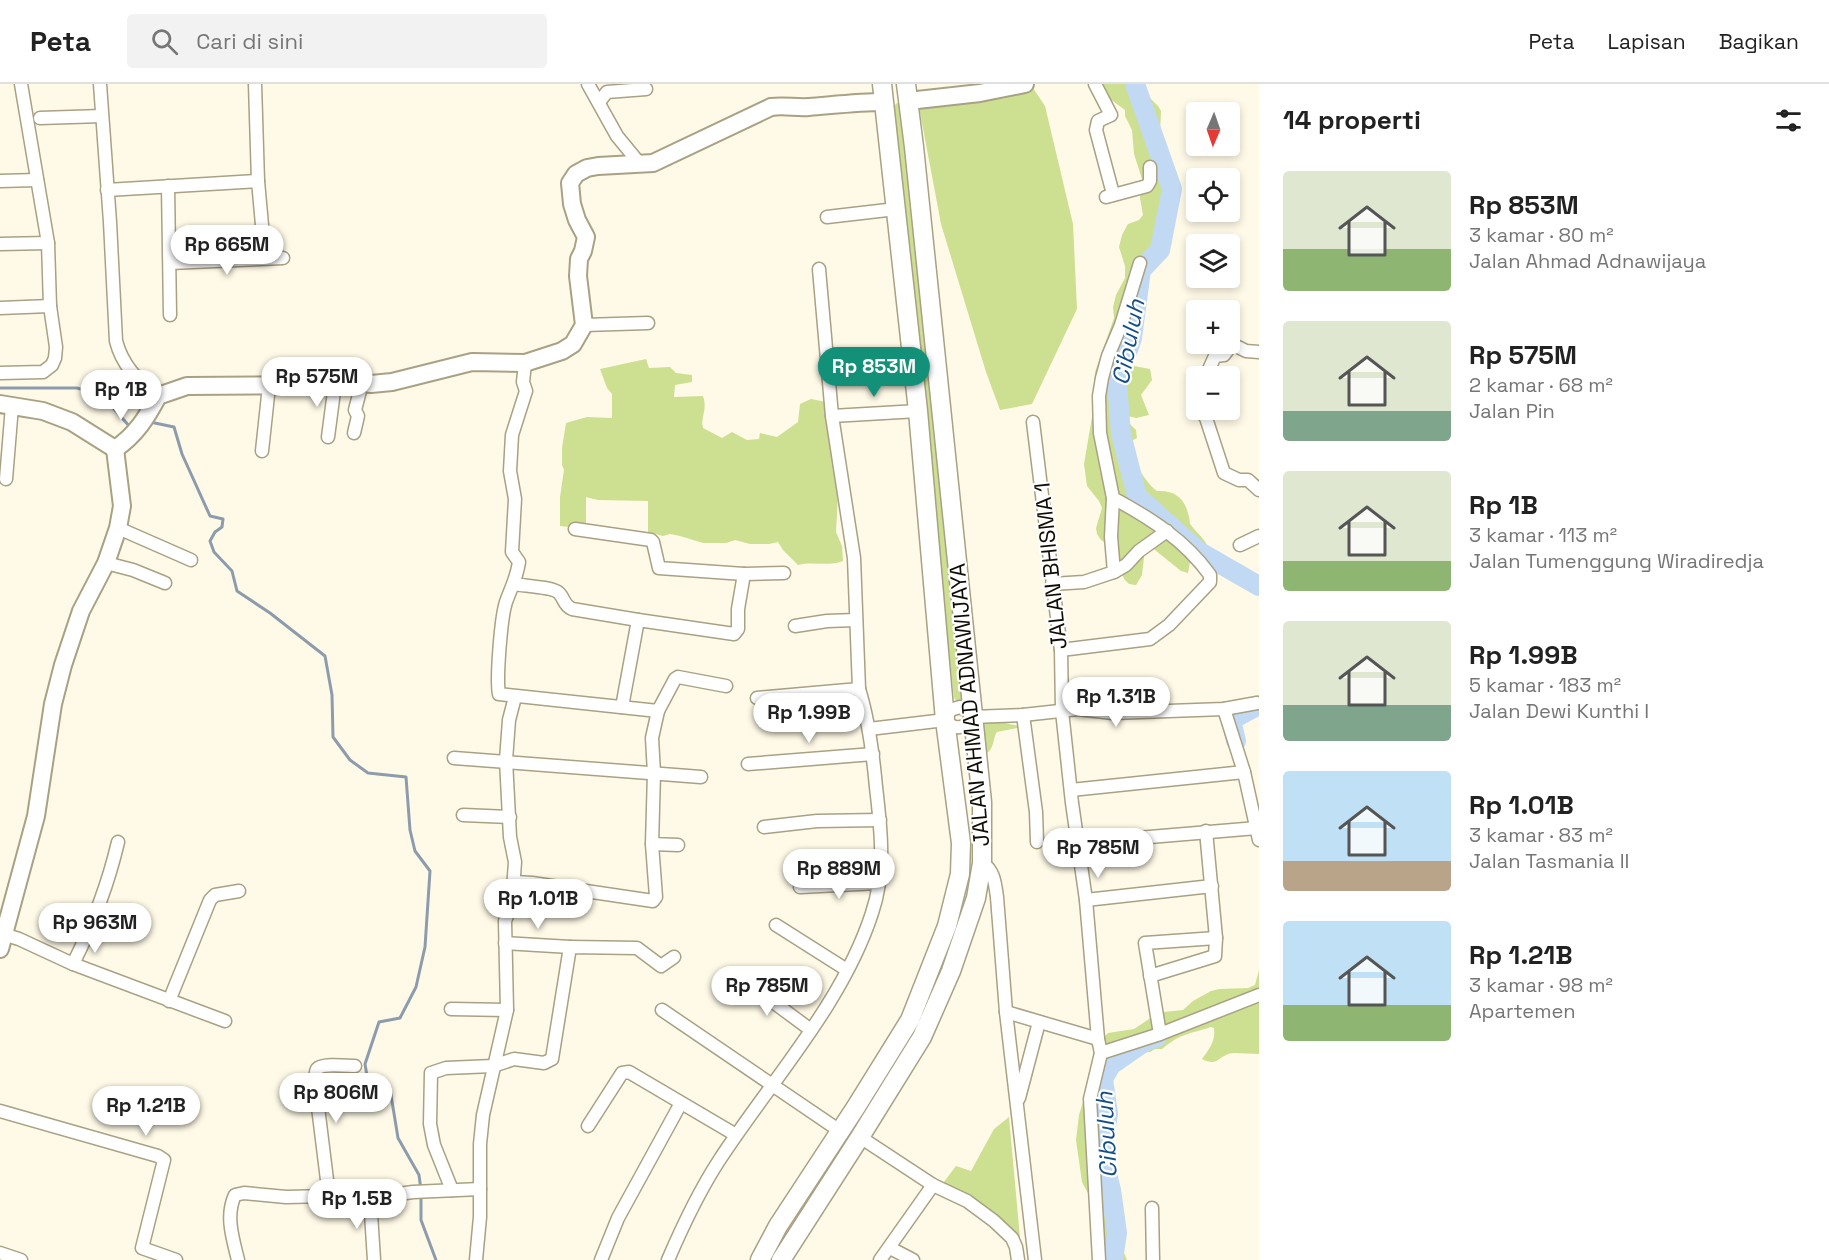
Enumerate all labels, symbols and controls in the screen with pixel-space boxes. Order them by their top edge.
search box [127,14,547,68]
text: Peta [30,23,91,59]
icon: search [148,25,181,58]
text: Cari di sini [196,27,303,55]
text: Peta [1529,28,1575,55]
text: Lapisan [1608,28,1686,55]
text: Bagikan [1719,28,1799,55]
north arrow [1186,102,1240,156]
map controls [1186,102,1240,420]
text: 14 properti [1283,103,1421,137]
icon: filters [1772,104,1805,137]
button: locate [1186,168,1240,222]
text: Rp 853M [1469,188,1579,222]
icon: home [1331,195,1403,267]
text: 3 kamar · 80 m² [1469,222,1613,248]
pin: Rp 665M [172,225,282,276]
text: Rp 665M [185,231,269,257]
button: layers [1186,234,1240,288]
text: Jalan Ahmad Adnawijaya [1469,248,1706,274]
water label: Cibuluh [1105,295,1152,388]
button: + [1186,300,1240,354]
text: Rp 575M [1469,338,1577,372]
icon: home [1331,345,1403,417]
pin: Rp 853M [819,347,929,398]
text: Rp 853M [832,353,916,379]
pin: Rp 575M [262,357,372,408]
text: Rp 575M [276,363,358,389]
button: − [1186,366,1240,420]
pin: Rp 1B [79,370,163,421]
text: 2 kamar · 68 m² [1469,372,1613,398]
text: Rp 1B [95,376,147,402]
text: Jalan Pin [1469,398,1555,424]
street label: JALAN BHISMA 1 [1027,481,1073,651]
text: Rp 1B [1469,488,1538,522]
icon: home [1331,495,1403,567]
text: 3 kamar · 113 m² [1469,522,1617,548]
text: Jalan Tumenggung Wiradiredja [1469,548,1764,574]
street label: JALAN AHMAD ADNAWIJAYA [943,562,995,848]
text: Rp 1.99B [1469,638,1577,672]
icon: home [1331,645,1403,717]
text: 5 kamar · 183 m² [1469,672,1621,698]
pin: Rp 1.31B [1054,677,1178,728]
text: Rp 1.31B [1076,683,1156,709]
pin: Rp 1.99B [747,693,871,744]
text: Jalan Dewi Kunthi I [1469,698,1649,724]
text: Rp 1.99B [767,699,851,725]
text: Rp 1.01B [1469,788,1574,822]
icon: home [1331,795,1403,867]
text: 3 kamar · 83 m² [1469,822,1613,848]
pin: Rp 785M [1043,828,1153,879]
text: Rp 785M [1056,834,1140,860]
text: Jalan Tasmania II [1469,848,1629,874]
pin: Rp 889M [784,849,894,900]
text: Rp 889M [797,855,881,881]
pin: Rp 1.01B [476,879,600,930]
text: Rp 1.01B [498,885,578,911]
pin: Rp 963M [40,903,150,954]
text: Rp 963M [53,909,138,935]
text: Rp 1.21B [1469,938,1573,972]
icon: home [1331,945,1403,1017]
pin: Rp 785M [712,966,822,1017]
text: Rp 785M [725,972,809,998]
text: 3 kamar · 98 m² [1469,972,1613,998]
text: Apartemen [1469,998,1576,1024]
pin: Rp 806M [281,1073,391,1124]
text: Rp 806M [293,1079,379,1105]
pin: Rp 1.21B [84,1086,208,1137]
water label: Cibuluh [1088,1090,1124,1179]
text: Rp 1.21B [106,1092,186,1118]
pin: Rp 1.5B [302,1179,412,1230]
text: Rp 1.5B [322,1185,392,1211]

